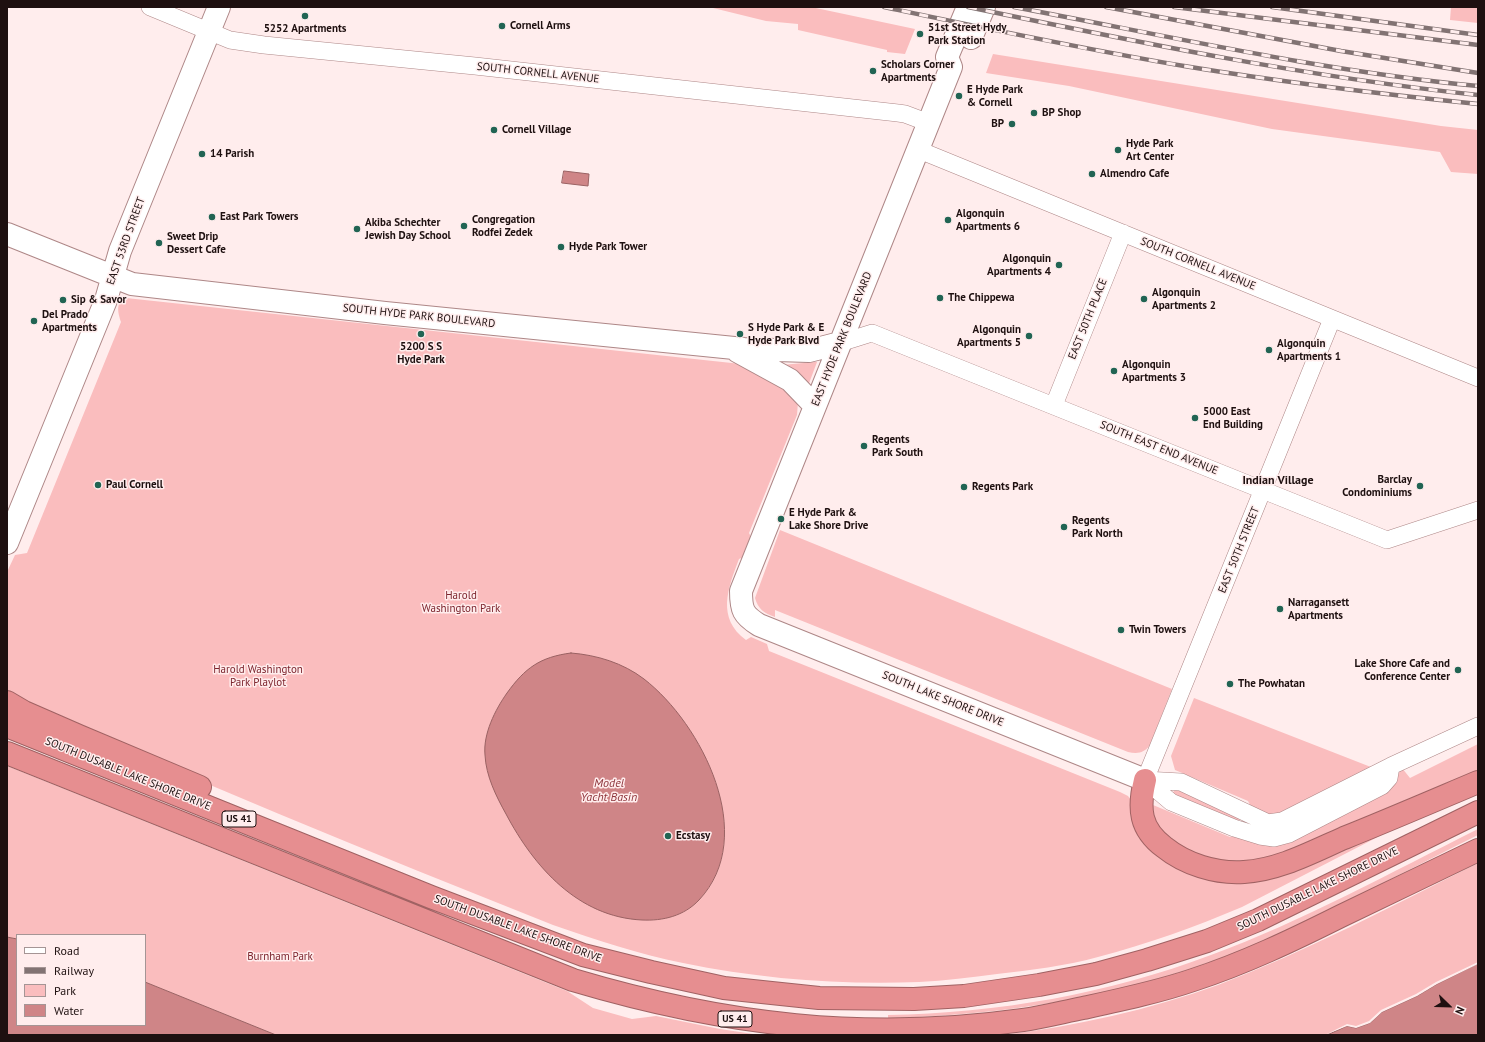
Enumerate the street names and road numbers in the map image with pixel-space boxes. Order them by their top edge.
street label: SOUTH CORNELL AVENUE [476,60,600,86]
street label: EAST 53RD STREET [104,195,148,287]
street label: SOUTH CORNELL AVENUE [1138,235,1258,293]
street label: EAST HYDE PARK BOULEVARD [809,270,875,408]
street label: EAST 50TH PLACE [1066,277,1110,361]
street label: SOUTH HYDE PARK BOULEVARD [342,301,496,331]
street label: SOUTH EAST END AVENUE [1098,418,1220,478]
street label: EAST 50TH STREET [1216,505,1262,595]
street label: SOUTH LAKE SHORE DRIVE [880,669,1006,729]
street label: SOUTH DUSABLE LAKE SHORE DRIVE [43,735,213,813]
road number: US 41 [222,811,256,827]
street label: SOUTH DUSABLE LAKE SHORE DRIVE [1235,844,1401,934]
street label: SOUTH DUSABLE LAKE SHORE DRIVE [432,892,604,966]
road number: US 41 [718,1011,752,1027]

